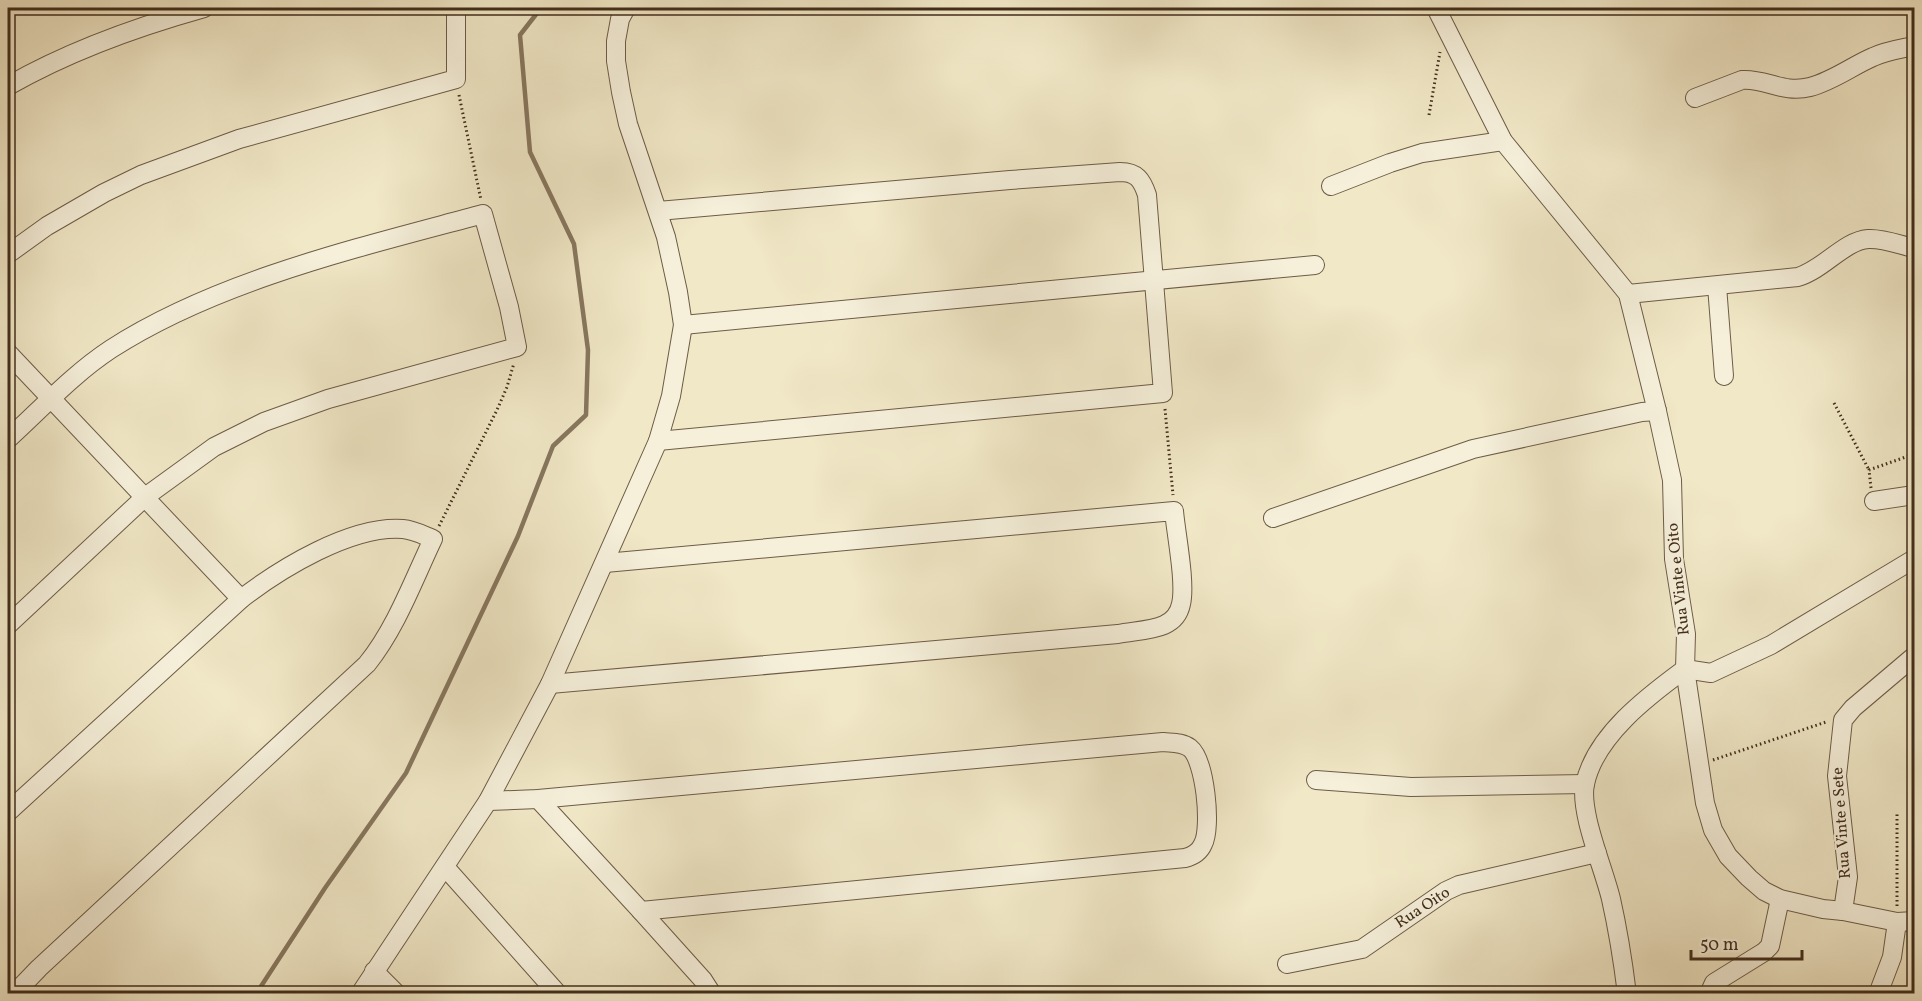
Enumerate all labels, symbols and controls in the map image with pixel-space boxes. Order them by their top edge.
street label: Rua Vinte e Oito [1662,522,1696,636]
street label: Rua Vinte e Sete [1827,767,1857,879]
street label: Rua Oito [1391,882,1455,934]
scale bar [1691,923,1802,961]
text: 50 m [1700,933,1739,958]

